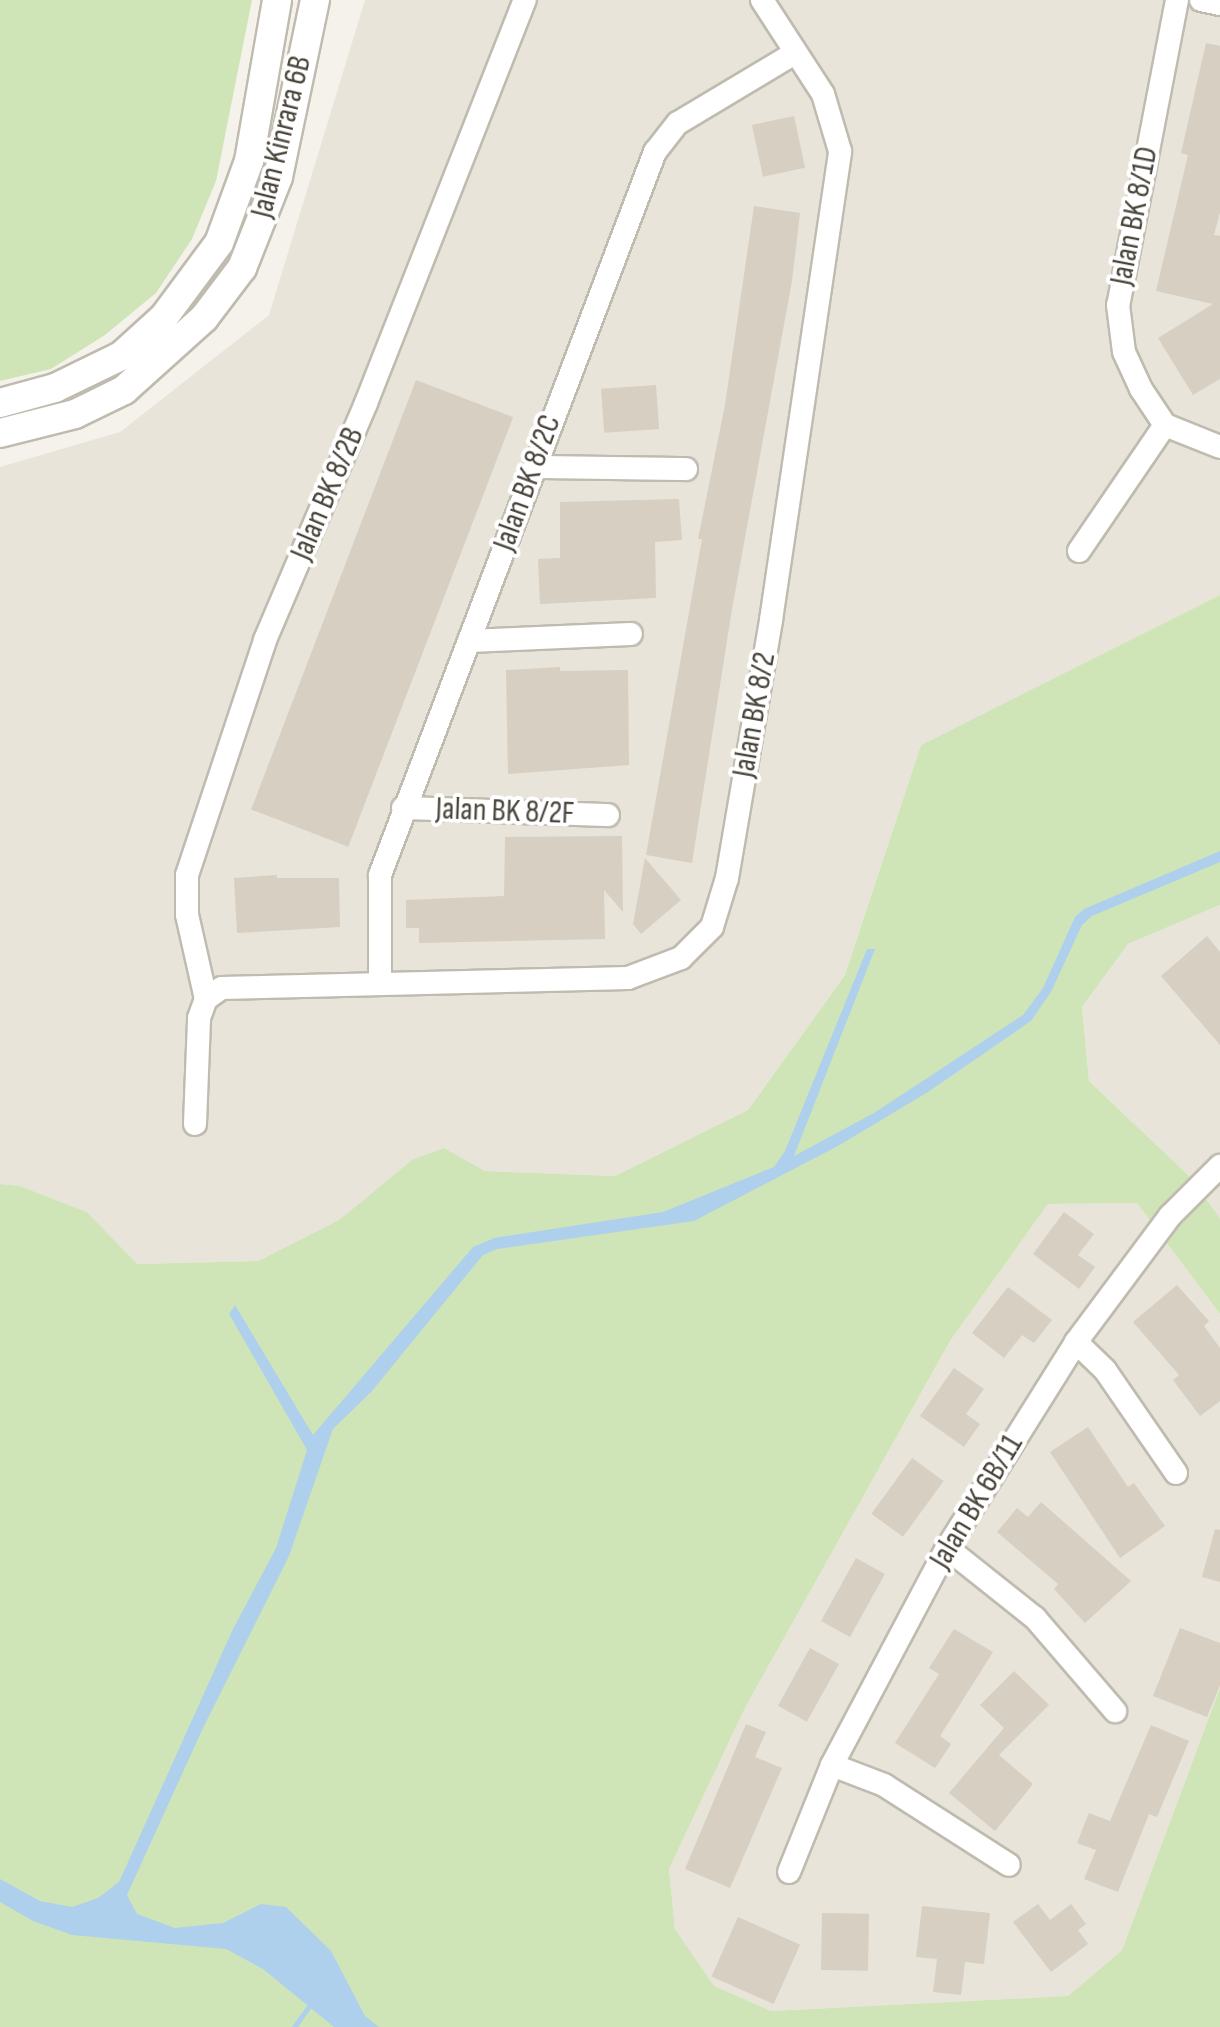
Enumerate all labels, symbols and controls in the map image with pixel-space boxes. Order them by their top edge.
street label: Jalan Kinrara 6B [243,52,321,222]
street label: Jalan BK 8/1D [1103,143,1167,289]
street label: Jalan BK 8/2C [486,410,570,556]
street label: Jalan BK 8/2B [283,422,373,566]
street label: Jalan BK 8/2 [725,649,785,781]
street label: Jalan BK 8/2F [435,790,575,834]
street label: Jalan BK 6B/11 [922,1428,1032,1576]

